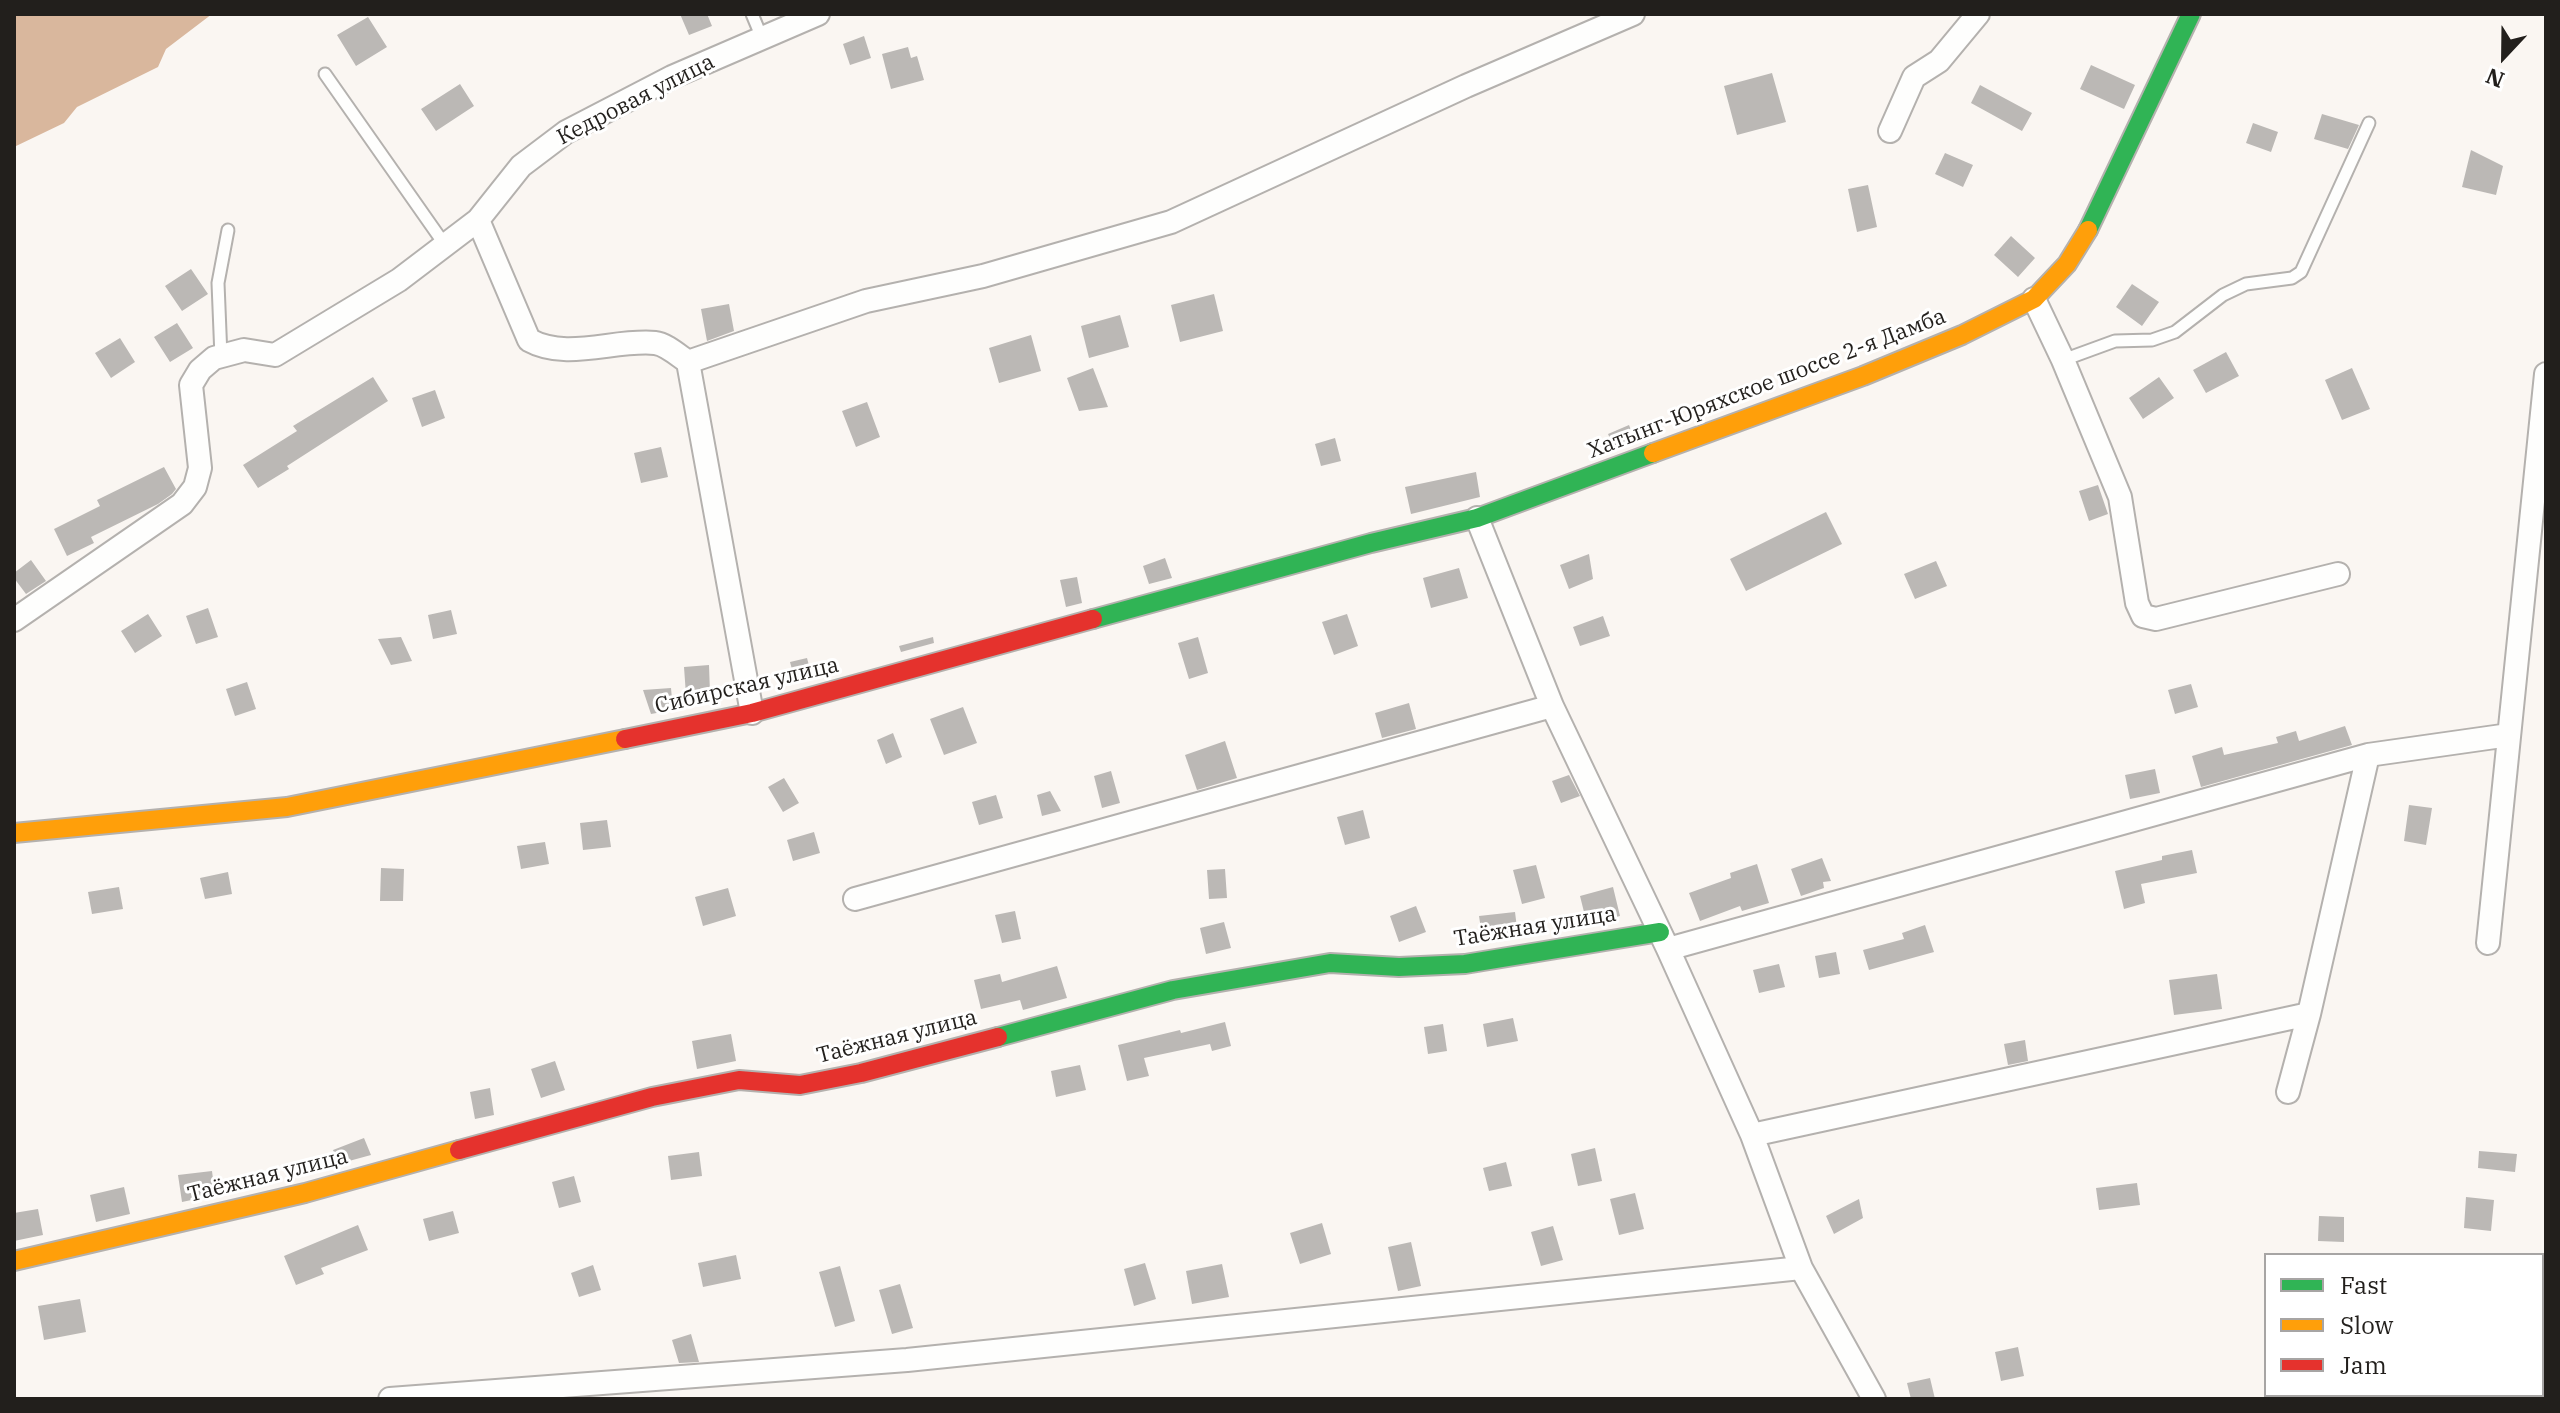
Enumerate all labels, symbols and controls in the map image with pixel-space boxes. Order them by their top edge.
north arrow [2464,16,2544,96]
street label: Кедровая улица [553,49,719,151]
text: N [2481,62,2508,95]
street label: Хатынг-Юряхское шоссе 2-я Дамба [1584,303,1950,465]
street label: Сибирская улица [652,652,842,720]
street label: Таёжная улица [1452,901,1618,953]
street label: Таёжная улица [814,1004,980,1070]
street label: Таёжная улица [185,1143,351,1209]
legend [2264,1253,2544,1397]
text: Fast [2340,1269,2387,1301]
text: Slow [2340,1309,2393,1341]
text: Jam [2340,1349,2387,1381]

